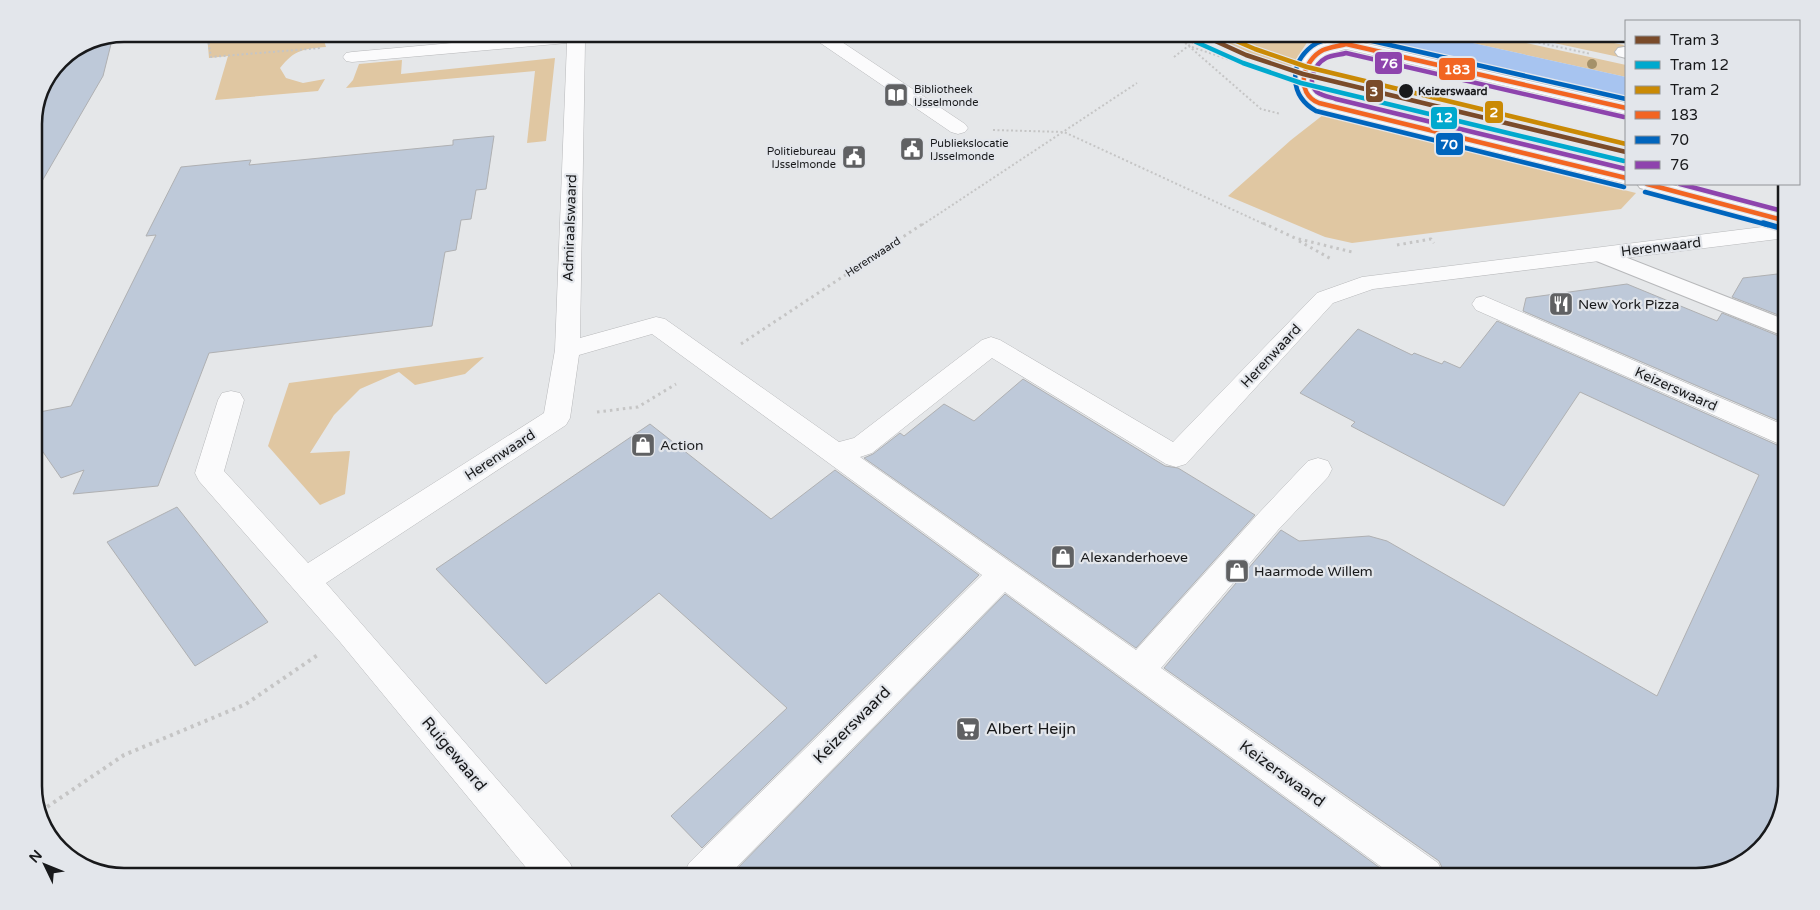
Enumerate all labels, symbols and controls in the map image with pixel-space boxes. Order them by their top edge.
legend [1625,20,1800,185]
text: Tram 3 [1670,31,1720,49]
line badge: 76 [1374,51,1403,75]
text: 76 [1380,55,1398,72]
text: Tram 12 [1670,56,1729,74]
line badge: 183 [1438,57,1476,81]
text: 183 [1444,61,1470,78]
line badge: 3 [1365,79,1384,103]
text: Tram 2 [1670,81,1720,99]
library icon: Bibliotheek IJsselmonde [883,82,909,108]
marker: Keizerswaard [1397,82,1415,100]
place label: Bibliotheek IJsselmonde [914,83,978,109]
text: 3 [1370,83,1379,100]
place label: Keizerswaard [1418,85,1488,98]
line badge: 2 [1484,100,1504,124]
text: 2 [1490,104,1499,121]
line badge: 12 [1430,106,1458,130]
text: 183 [1670,106,1698,124]
text: 12 [1435,109,1453,126]
text: 70 [1670,131,1689,149]
line badge: 70 [1435,132,1464,156]
public building icon: Publiekslocatie IJsselmonde [899,136,925,162]
text: 70 [1440,136,1458,153]
place label: Publiekslocatie IJsselmonde [930,137,1008,163]
public building icon: Politiebureau IJsselmonde [841,144,867,170]
place label: Politiebureau IJsselmonde [767,145,836,171]
text: 76 [1670,156,1689,174]
street label: Admiraalswaard [560,174,580,282]
street label: Herenwaard [843,234,903,280]
street label: Herenwaard [1620,234,1702,260]
restaurant icon: New York Pizza [1548,291,1574,317]
place label: New York Pizza [1578,296,1679,313]
street label: Herenwaard [1237,321,1305,391]
street label: Keizerswaard [1632,363,1720,415]
street label: Herenwaard [462,426,538,484]
shop icon: Action [630,432,656,458]
place label: Action [660,437,704,454]
shop icon: Alexanderhoeve [1050,544,1076,570]
place label: Alexanderhoeve [1080,549,1188,566]
shop icon: Haarmode Willem [1224,558,1250,584]
place label: Haarmode Willem [1254,563,1373,580]
street label: Keizerswaard [809,682,895,768]
street label: Ruigewaard [417,713,491,795]
supermarket icon: Albert Heijn [955,716,981,742]
place label: Albert Heijn [986,719,1076,739]
street label: Keizerswaard [1235,736,1329,812]
north arrow [20,840,70,890]
text: N [26,847,46,866]

